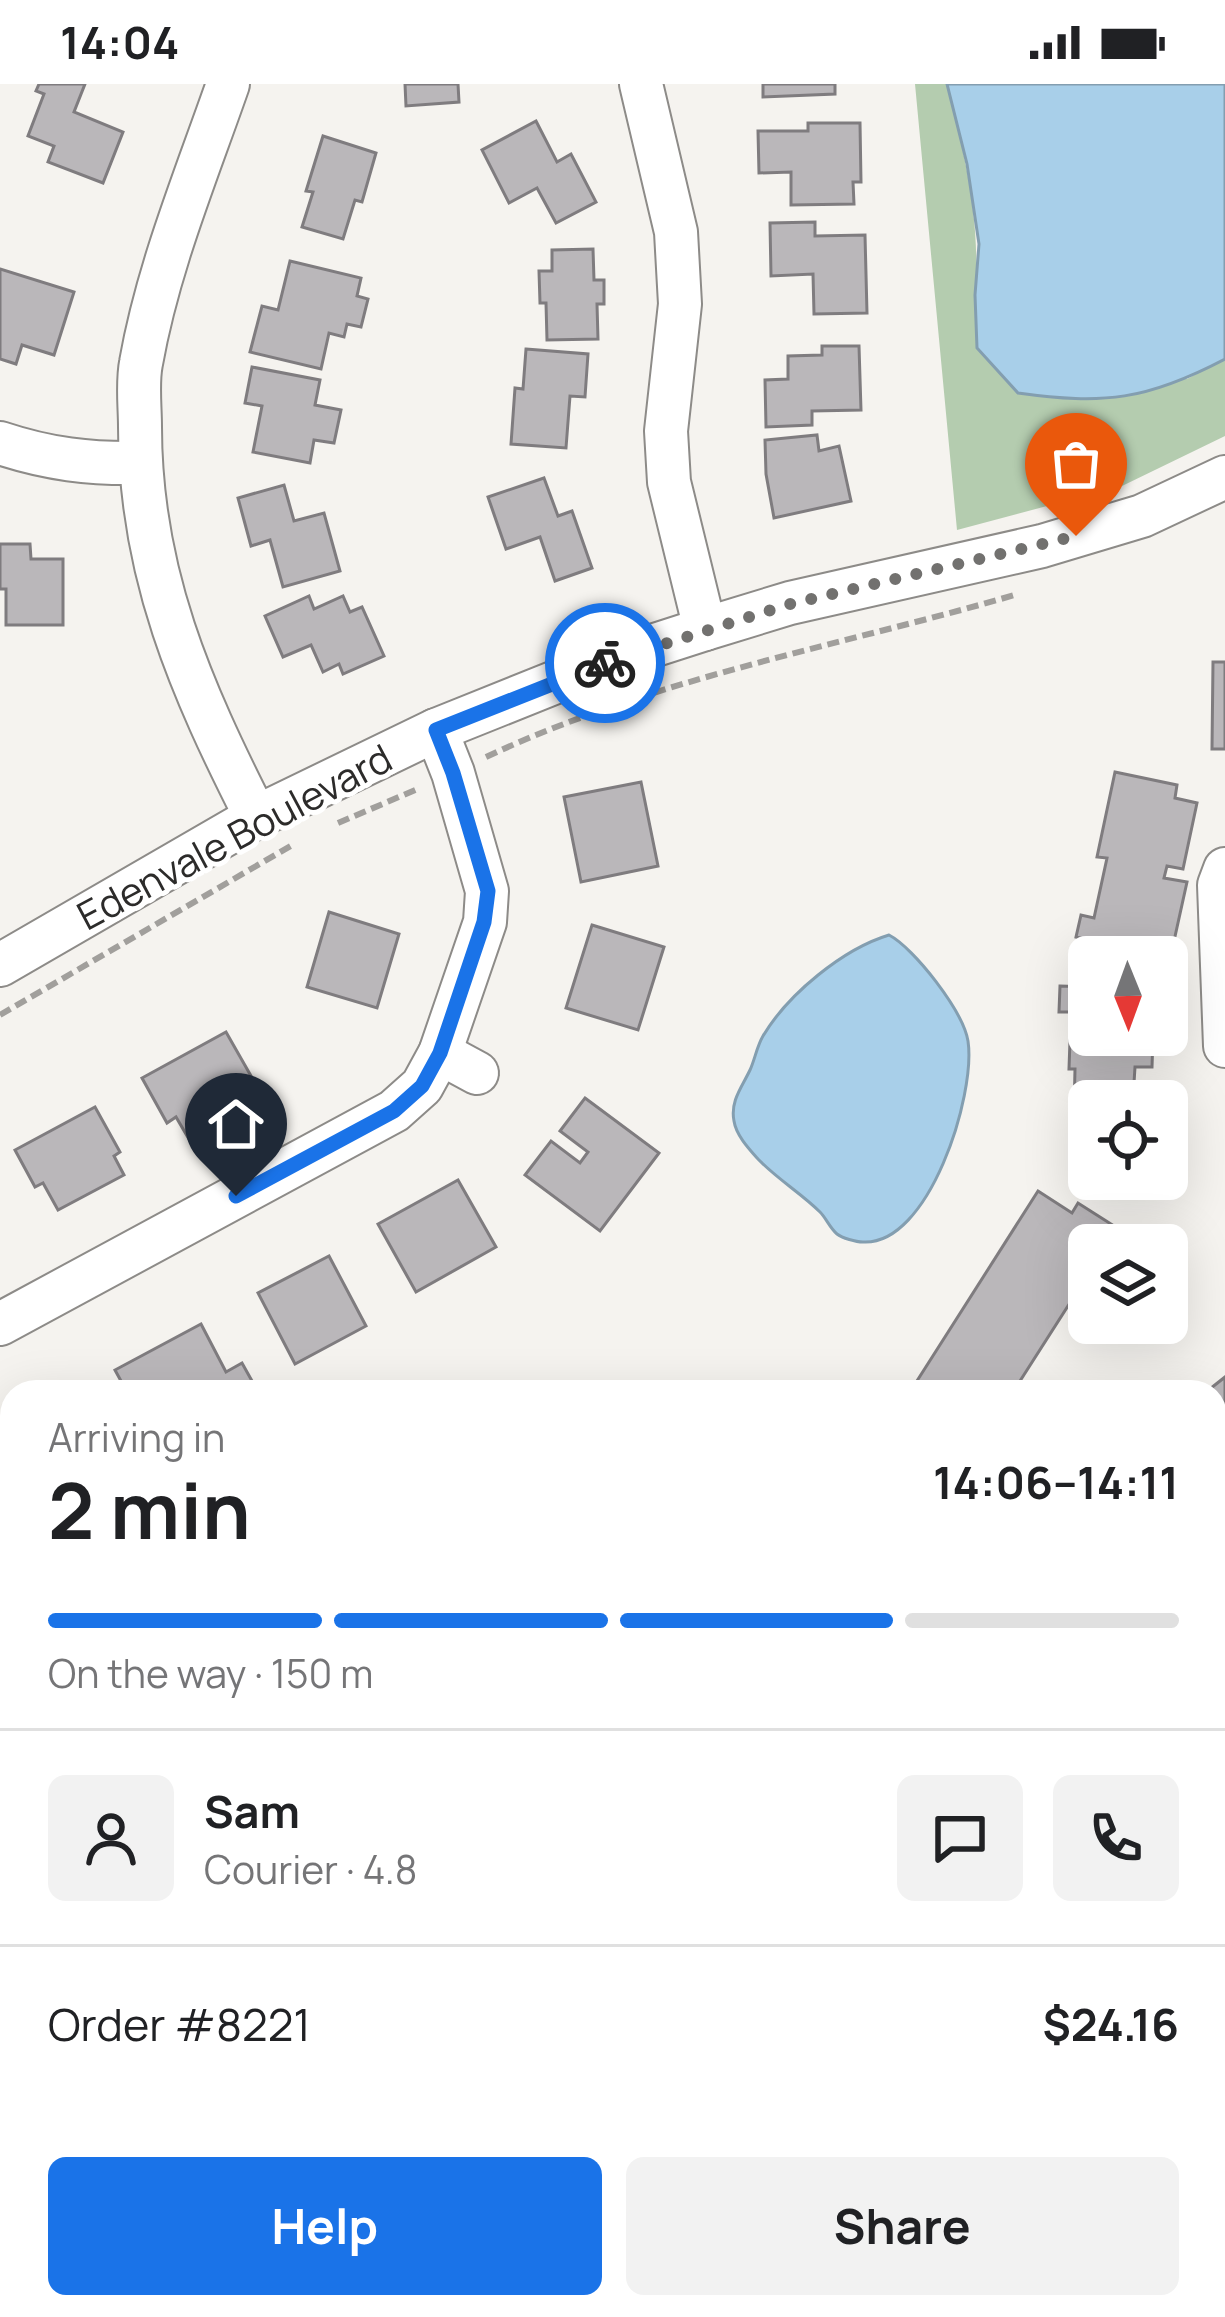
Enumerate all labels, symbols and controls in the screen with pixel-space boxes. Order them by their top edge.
text: 14:04 [60,11,180,73]
pin [1025,413,1127,536]
icon: bag [1043,431,1109,497]
courier [545,603,665,723]
icon: bike [572,630,638,696]
street label: Edenvale Boulevard [67,730,401,942]
north arrow [1068,936,1188,1056]
map controls [1068,936,1188,1344]
pin [185,1073,287,1196]
button: locate [1068,1080,1188,1200]
icon: home [203,1091,269,1157]
button: layers [1068,1224,1188,1344]
text: Arriving in [48,1410,225,1464]
text: 14:06–14:11 [933,1451,1179,1513]
text: 2 min [48,1456,251,1562]
text: On the way · 150 m [48,1646,373,1700]
button: person [48,1775,174,1901]
button: chat [897,1775,1023,1901]
button: phone [1053,1775,1179,1901]
text: Sam [204,1780,300,1842]
text: Courier · 4.8 [204,1842,417,1896]
text: Order #8221 [48,1993,311,2055]
text: $24.16 [1042,1993,1179,2055]
button: Help [48,2157,602,2295]
button: Share [626,2157,1179,2295]

